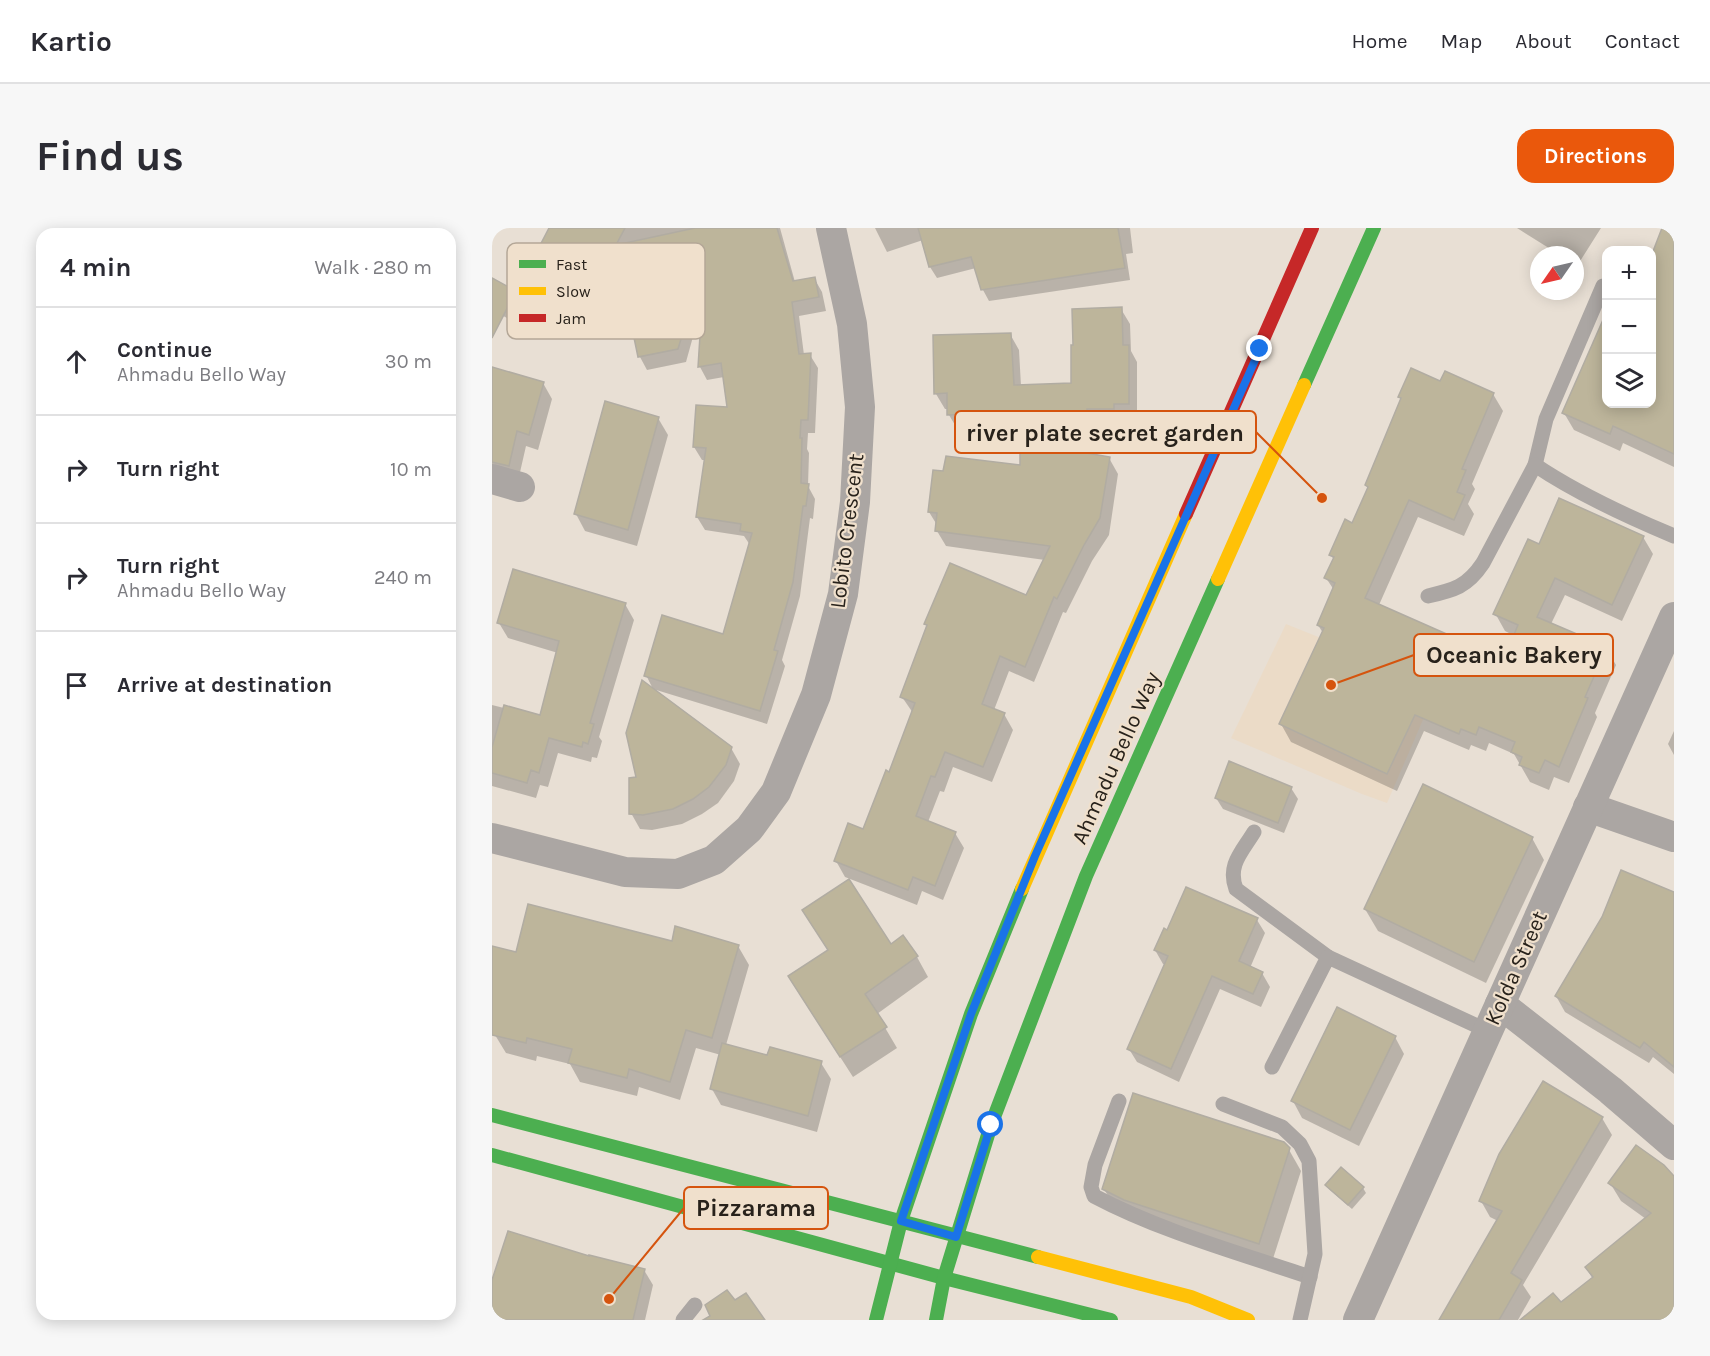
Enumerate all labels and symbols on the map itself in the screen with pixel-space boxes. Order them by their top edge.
legend [507,243,705,339]
north arrow [1530,246,1584,300]
text: Fast [556,255,587,274]
text: Slow [556,282,591,301]
text: Jam [556,309,586,328]
route end [1246,335,1272,361]
callout: river plate secret garden [955,411,1256,453]
text: river plate secret garden [966,419,1244,447]
street label: Lobito Crescent [825,452,869,610]
callout: Oceanic Bakery [1414,634,1613,676]
text: Oceanic Bakery [1426,641,1602,669]
street label: Ahmadu Bello Way [1066,668,1166,848]
street label: Kolda Street [1479,907,1553,1029]
route start [977,1111,1003,1137]
callout: Pizzarama [684,1187,828,1229]
text: Pizzarama [696,1194,816,1222]

